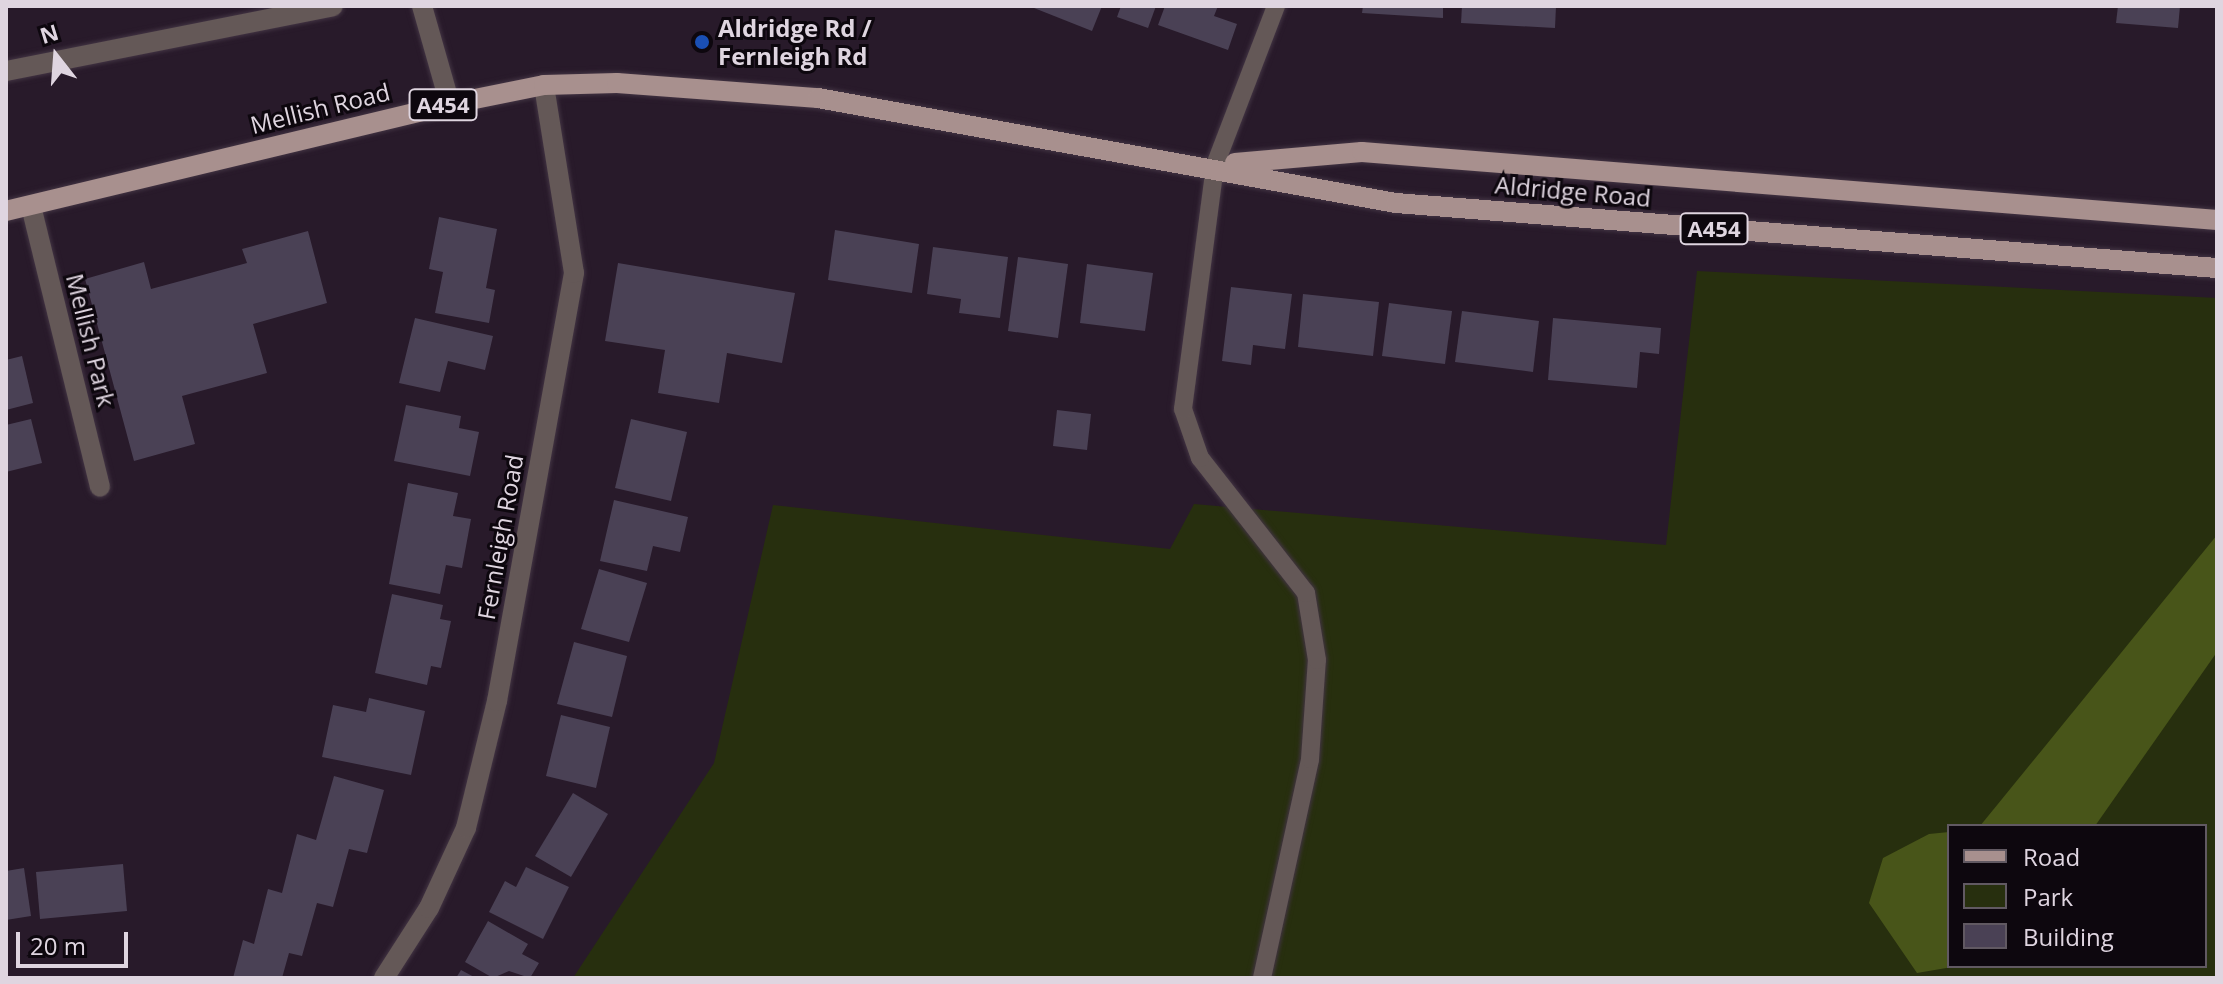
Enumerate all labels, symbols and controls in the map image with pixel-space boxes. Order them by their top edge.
place label: Aldridge Rd / Fernleigh Rd [718,14,872,70]
north arrow [16,16,96,96]
text: N [36,16,62,50]
marker: Aldridge Rd / Fernleigh Rd [693,33,711,51]
street label: Mellish Road [247,77,393,139]
road number: A454 [407,87,479,123]
street label: Aldridge Road [1494,170,1652,212]
road number: A454 [1678,211,1750,247]
street label: Mellish Park [61,271,121,409]
street label: Fernleigh Road [471,452,529,622]
legend [1947,824,2207,968]
text: Road [2023,840,2080,873]
text: Park [2023,880,2073,913]
scale bar [20,916,132,966]
text: Building [2023,920,2114,953]
text: 20 m [30,929,86,962]

